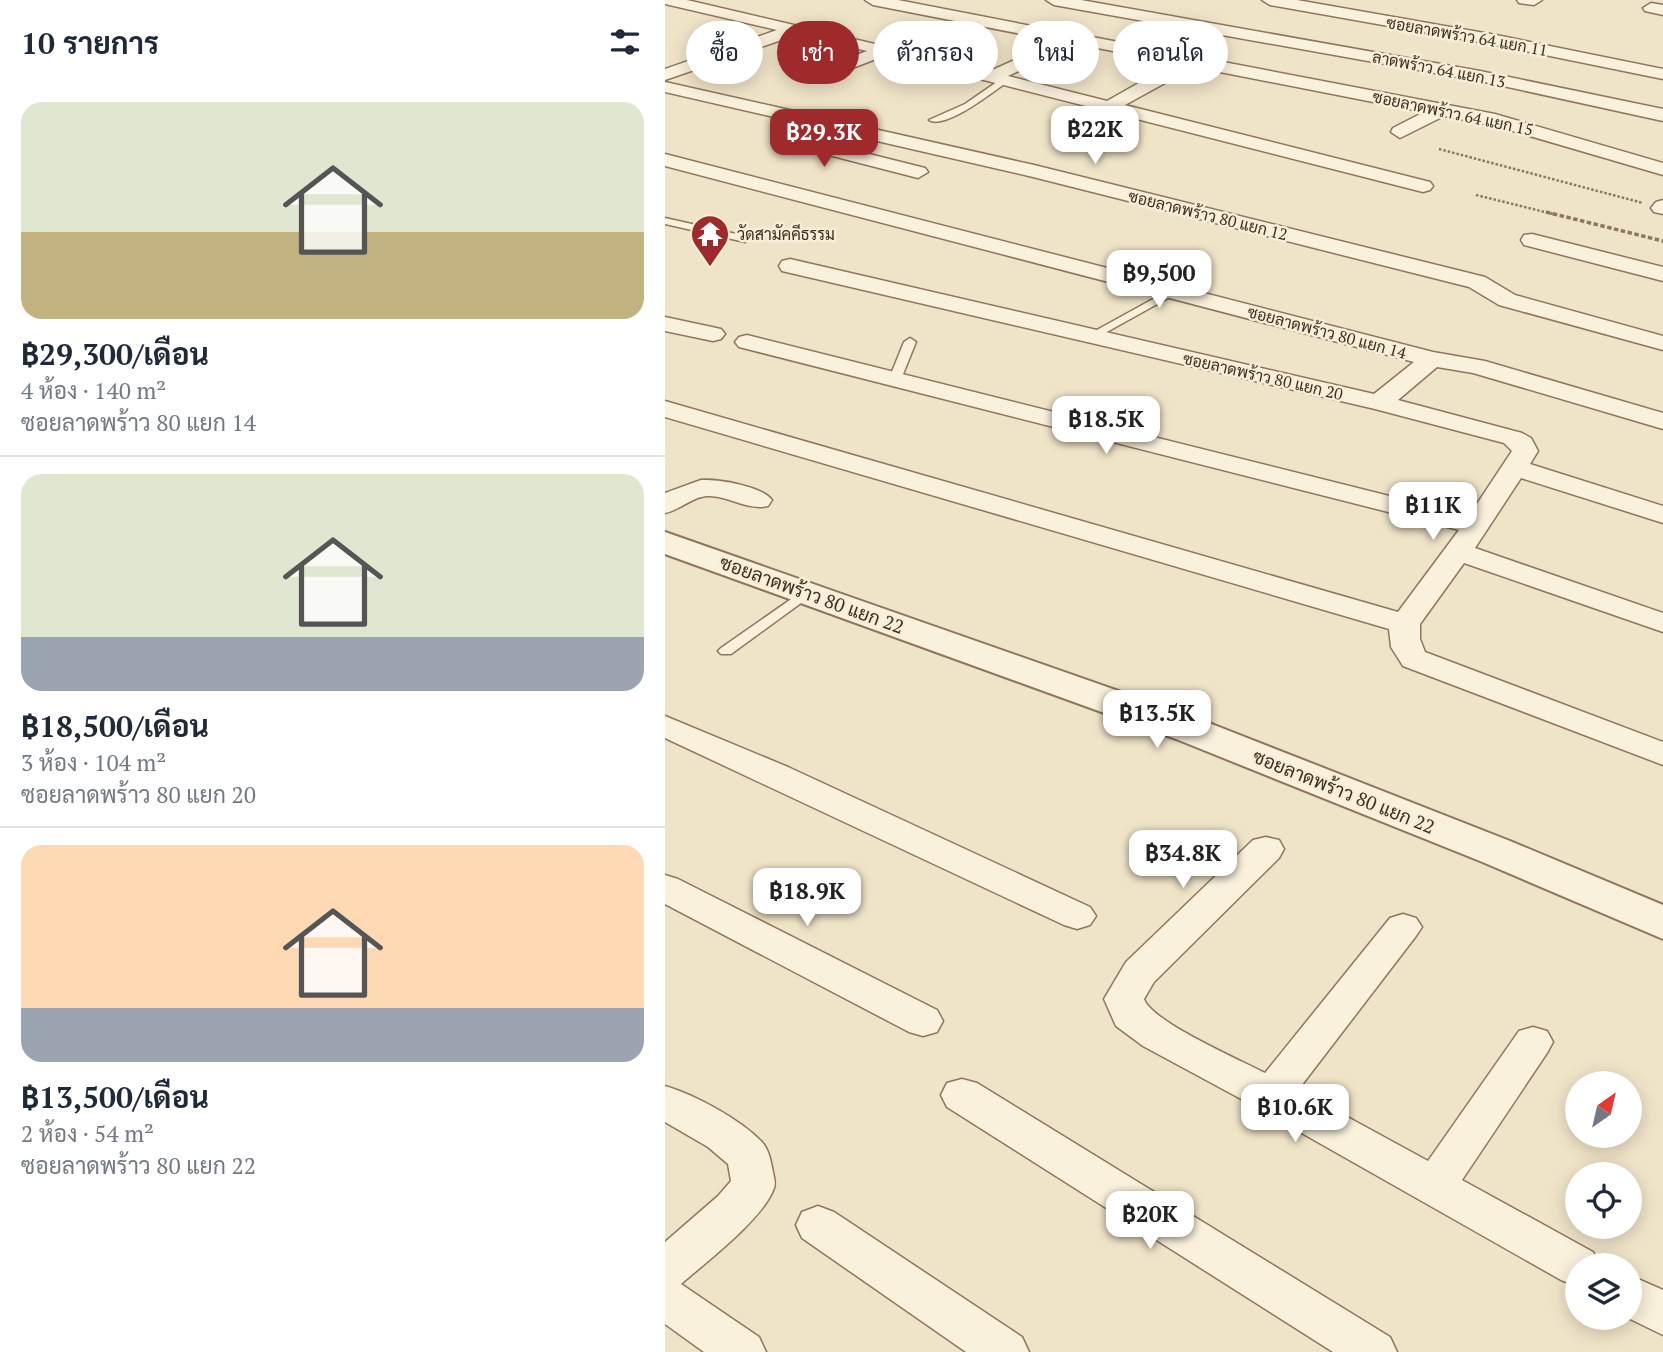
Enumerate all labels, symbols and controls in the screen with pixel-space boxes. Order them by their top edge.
street label: ซอยลาดพร้าว 64 แยก 11 [1385,11,1549,61]
chip: ซื้อ [686,21,763,84]
chip: เช่า [777,21,859,84]
chip: ตัวกรอง [873,21,998,84]
chip: ใหม่ [1012,21,1099,84]
chip: คอนโด [1113,21,1228,84]
text: 10 รายการ [21,23,159,63]
icon: filters [606,23,644,61]
street label: ลาดพร้าว 64 แยก 13 [1371,45,1507,93]
street label: ซอยลาดพร้าว 64 แยก 15 [1371,85,1535,141]
pin: ฿22K [1054,106,1136,166]
pin: ฿29.3K [767,110,881,169]
text: ฿22K [1067,113,1123,144]
text: ฿29.3K [786,116,862,147]
icon: home [270,147,396,273]
street label: ซอยลาดพร้าว 80 แยก 12 [1126,185,1290,245]
temple icon: วัดสามัคคีธรรม [689,213,731,268]
place label: วัดสามัคคีธรรม [737,223,835,245]
pin: ฿9,500 [1102,250,1216,310]
text: ฿9,500 [1123,257,1195,288]
street label: ซอยลาดพร้าว 80 แยก 14 [1245,300,1409,364]
text: ฿29,300/เดือน [21,334,209,374]
street label: ซอยลาดพร้าว 80 แยก 20 [1181,347,1345,405]
text: 4 ห้อง · 140 m² [21,375,166,406]
pin: ฿18.5K [1049,396,1163,456]
text: ฿18.5K [1068,403,1144,434]
text: ซอยลาดพร้าว 80 แยก 14 [21,407,256,438]
pin: ฿11K [1392,482,1474,542]
text: ฿11K [1405,489,1461,520]
icon: home [270,519,396,645]
street label: ซอยลาดพร้าว 80 แยก 22 [716,549,908,639]
pin: ฿13.5K [1100,690,1214,750]
text: ฿13.5K [1119,697,1195,728]
text: ฿18,500/เดือน [21,706,209,746]
street label: ซอยลาดพร้าว 80 แยก 22 [1249,743,1439,839]
text: 3 ห้อง · 104 m² [21,747,166,778]
text: ซอยลาดพร้าว 80 แยก 20 [21,779,256,810]
pin: ฿34.8K [1126,830,1240,890]
text: ฿34.8K [1145,837,1221,868]
pin: ฿18.9K [750,869,864,928]
text: ฿18.9K [769,875,845,906]
icon: home [270,890,396,1016]
north arrow [1565,1071,1641,1148]
map controls [1565,1071,1642,1330]
text: ฿13,500/เดือน [21,1077,209,1117]
pin: ฿10.6K [1238,1084,1352,1144]
text: ฿10.6K [1257,1091,1333,1122]
text: 2 ห้อง · 54 m² [21,1118,154,1149]
text: ซอยลาดพร้าว 80 แยก 22 [21,1150,256,1181]
button: locate [1565,1162,1642,1239]
pin: ฿20K [1109,1192,1191,1251]
text: ฿20K [1122,1198,1178,1229]
button: layers [1565,1253,1642,1330]

